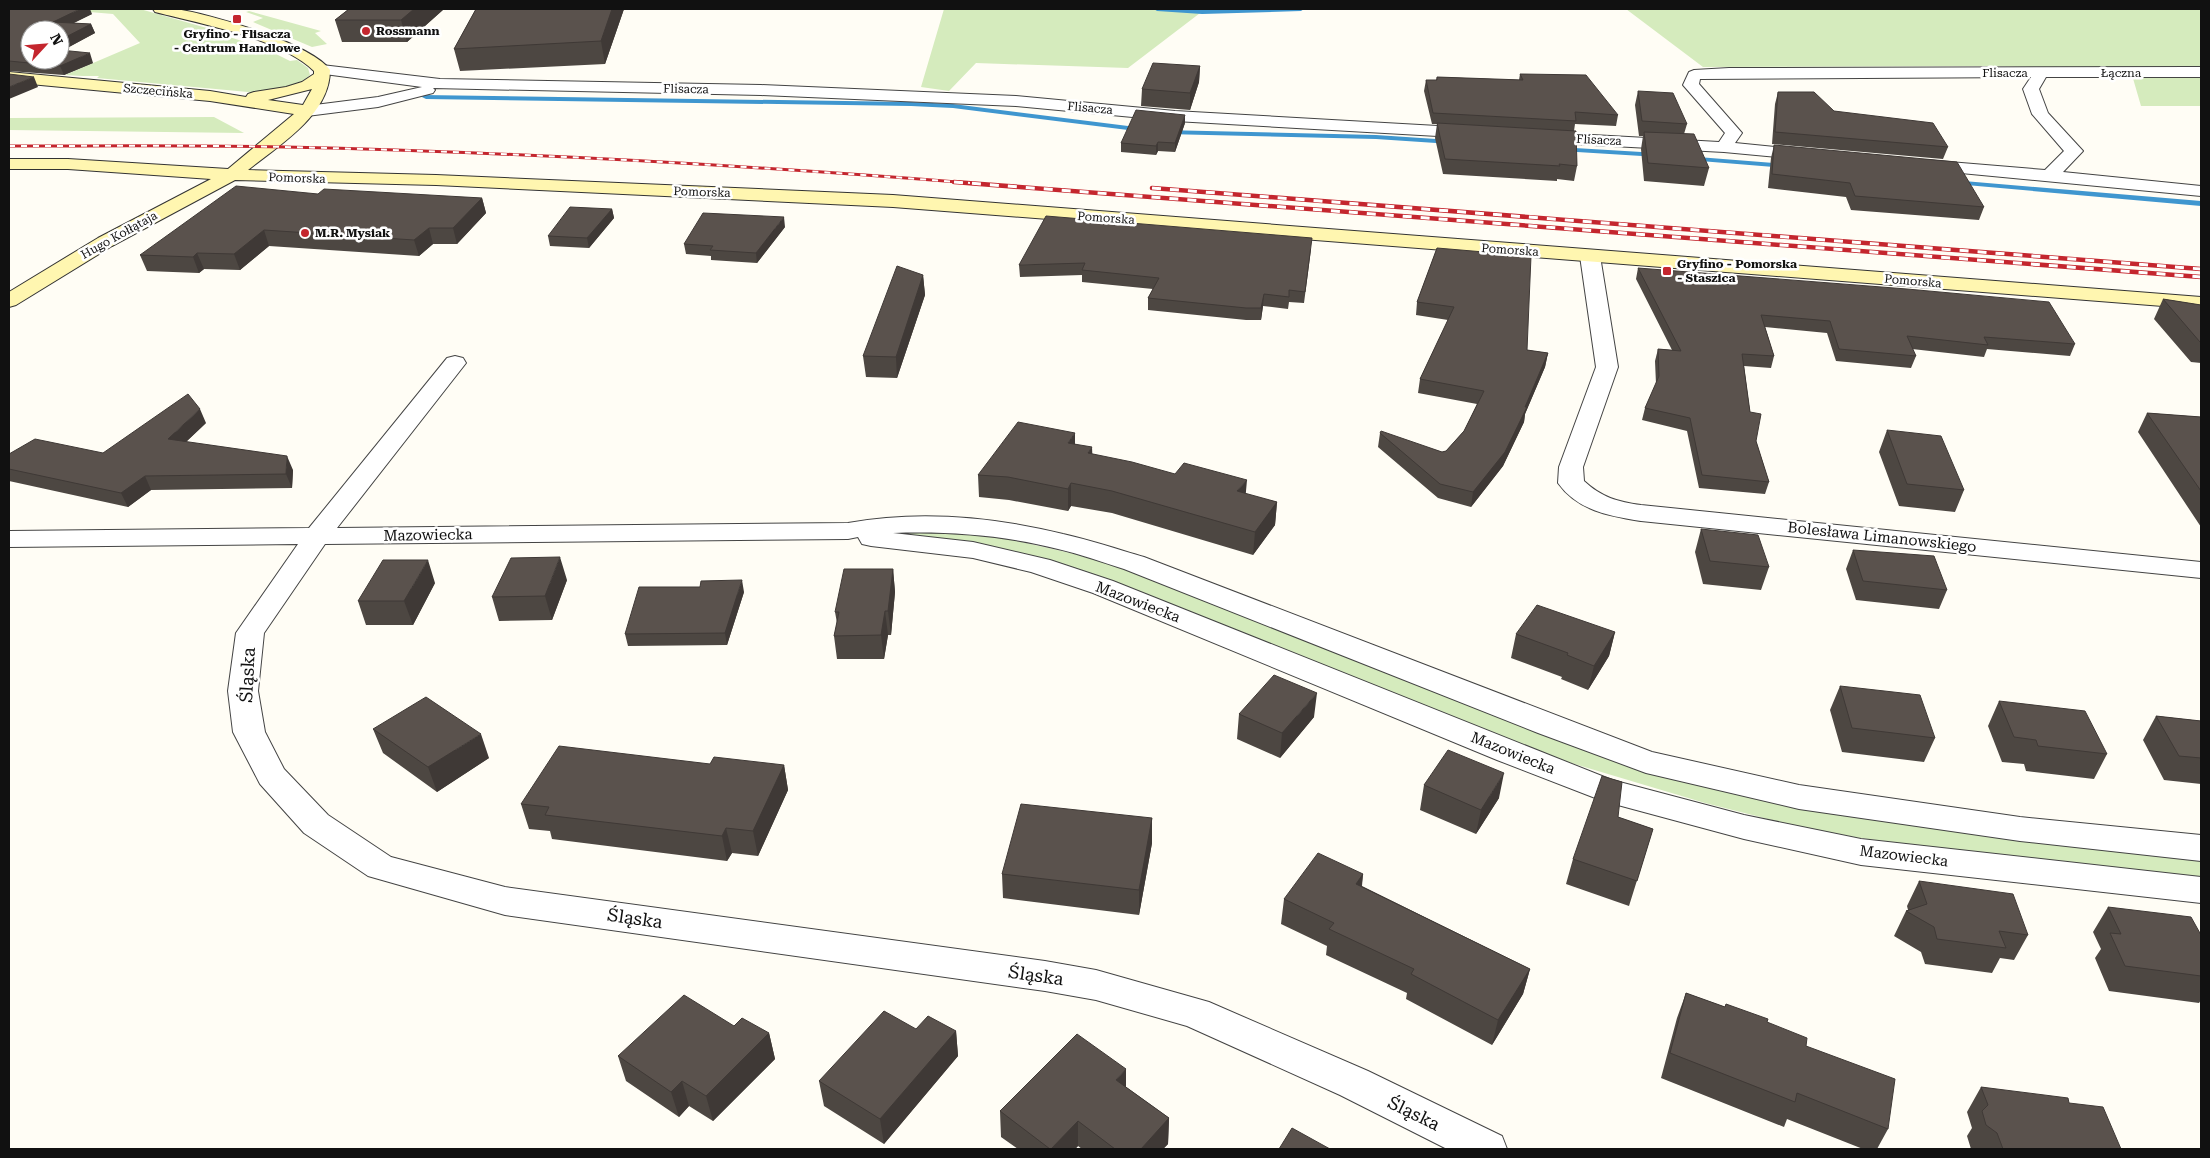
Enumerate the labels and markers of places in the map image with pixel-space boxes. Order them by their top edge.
marker: Gryfino - Flisacza - Centrum Handlowe [231,13,243,25]
place label: Rossmann [376,24,440,38]
marker: Rossmann [360,25,372,37]
place label: Gryfino - Flisacza - Centrum Handlowe [174,27,300,55]
place label: M.R. Mysiak [315,226,391,240]
marker: M.R. Mysiak [299,227,311,239]
place label: Gryfino - Pomorska - Staszica [1677,257,1797,285]
marker: Gryfino - Pomorska - Staszica [1661,265,1673,277]

